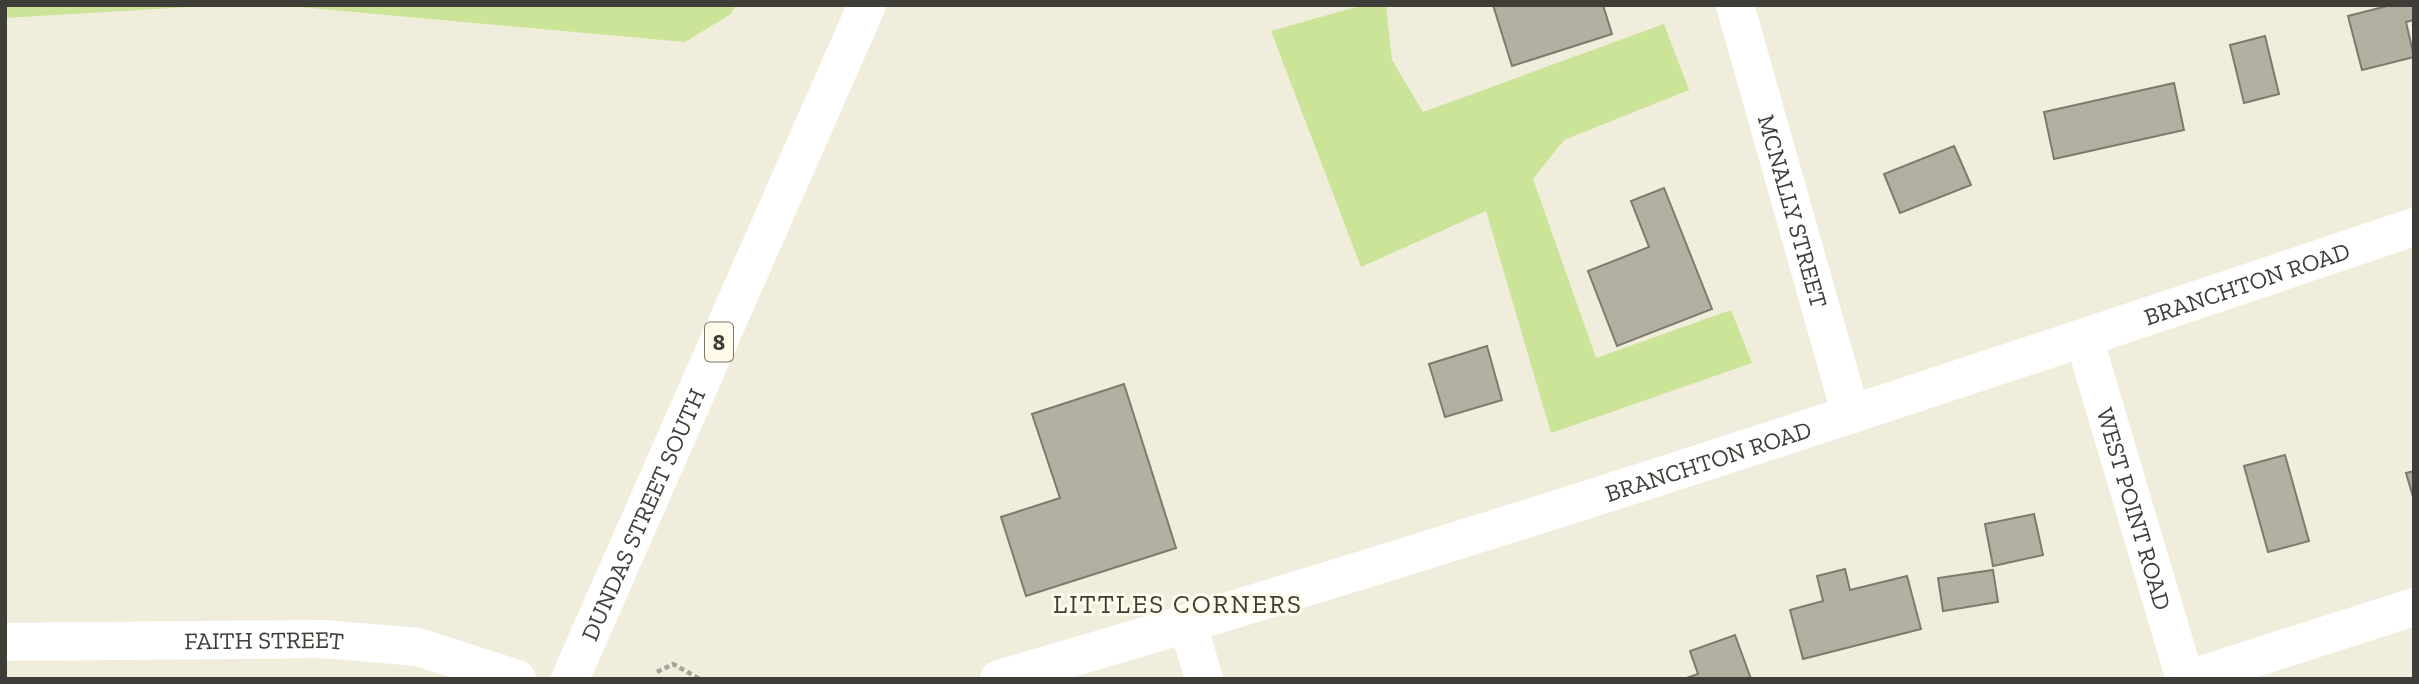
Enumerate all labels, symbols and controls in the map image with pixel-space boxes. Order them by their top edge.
street label: MCNALLY STREET [1752,111,1834,311]
street label: BRANCHTON ROAD [2140,235,2353,331]
road number: 8 [705,322,733,362]
street label: DUNDAS STREET SOUTH [574,384,711,645]
street label: WEST POINT ROAD [2091,404,2178,613]
street label: BRANCHTON ROAD [1601,414,1815,507]
district label: LITTLES CORNERS [1053,588,1303,620]
street label: FAITH STREET [184,624,345,655]

